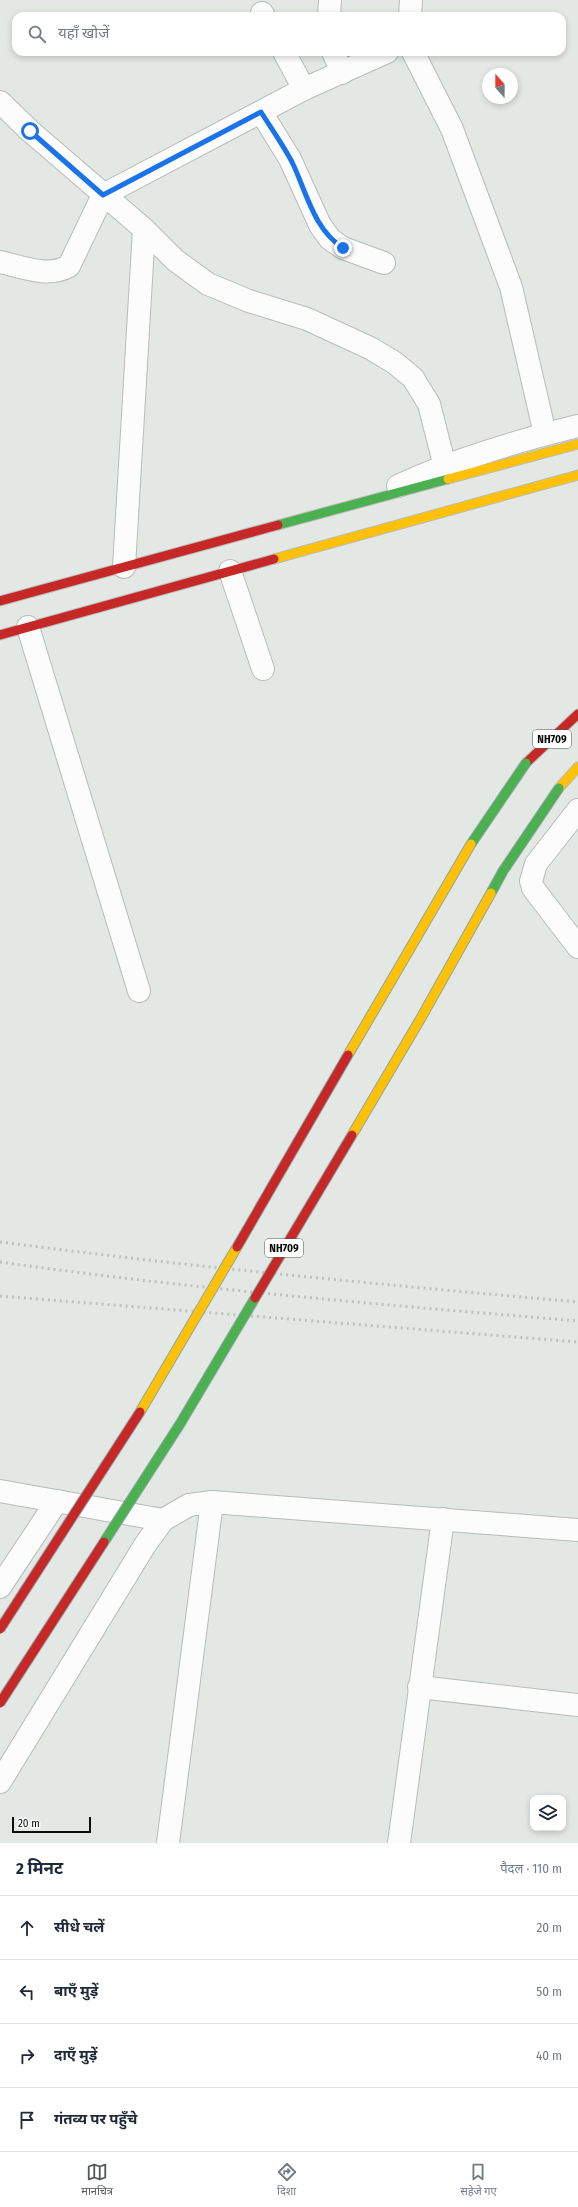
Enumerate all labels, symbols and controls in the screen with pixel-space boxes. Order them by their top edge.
search box [12,12,566,56]
icon: search [26,23,48,45]
text: यहाँ खोजें [58,24,109,42]
north arrow [482,68,518,104]
route start [21,122,39,140]
route end [334,239,352,257]
road number: NH709 [533,730,571,748]
road number: NH709 [265,1239,303,1257]
map controls [530,1795,566,1831]
button: layers [530,1795,566,1831]
scale bar [12,1815,91,1834]
text: 20 m [18,1817,40,1830]
text: 2 मिनट [16,1858,63,1879]
text: पैदल · 110 m [500,1861,562,1876]
icon: ahead [16,1917,38,1939]
text: सीधे चलें [54,1918,104,1936]
text: 20 m [536,1920,562,1935]
icon: left [16,1981,38,2003]
text: बाएँ मुड़ें [54,1982,98,2000]
text: 50 m [536,1984,562,1999]
icon: right [16,2045,38,2067]
text: दाएँ मुड़ें [54,2046,97,2064]
text: 40 m [536,2048,562,2063]
icon: arrive [16,2109,38,2131]
text: गंतव्य पर पहुँचे [54,2110,137,2128]
tab: मानचित्र [81,2161,113,2199]
tab: दिशा [276,2161,298,2199]
tab: सहेजे गए [460,2161,497,2199]

